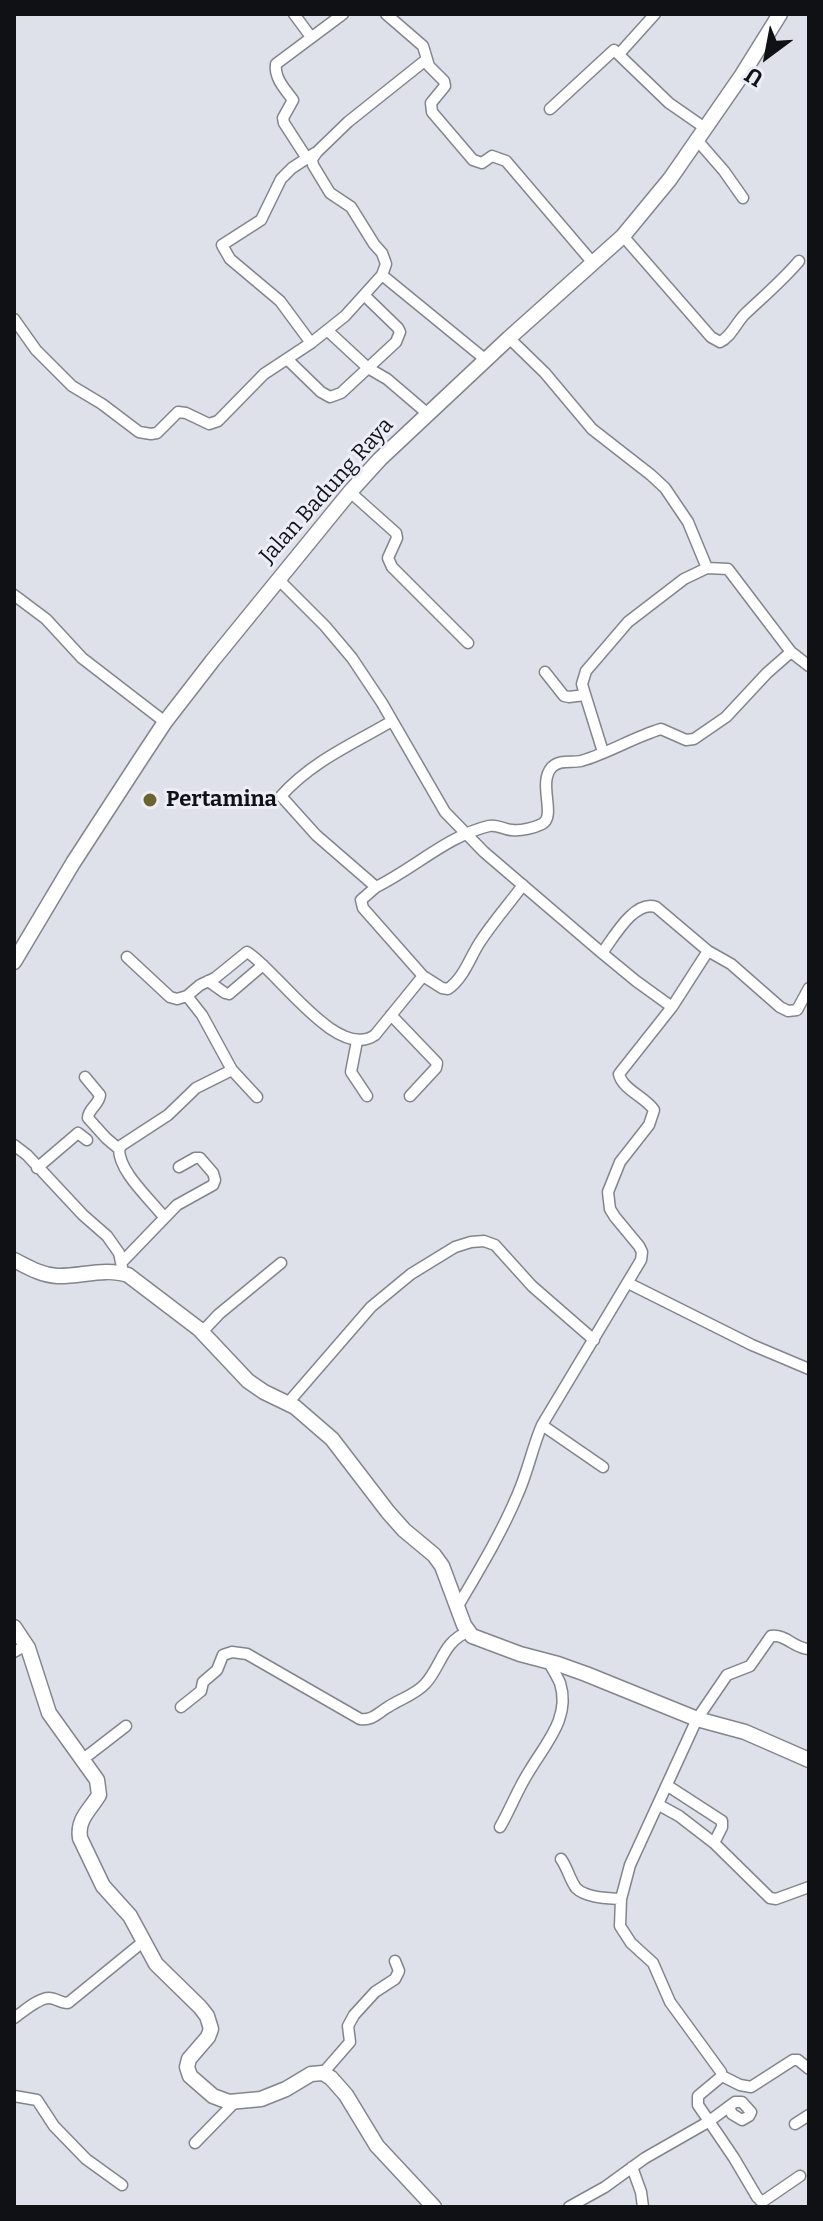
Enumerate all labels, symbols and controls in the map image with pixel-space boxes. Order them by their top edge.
north arrow [727,16,807,96]
text: U [740,61,768,93]
street label: Jalan Badung Raya [255,413,399,569]
place label: Pertamina [166,787,277,813]
marker: Pertamina [141,791,159,809]

